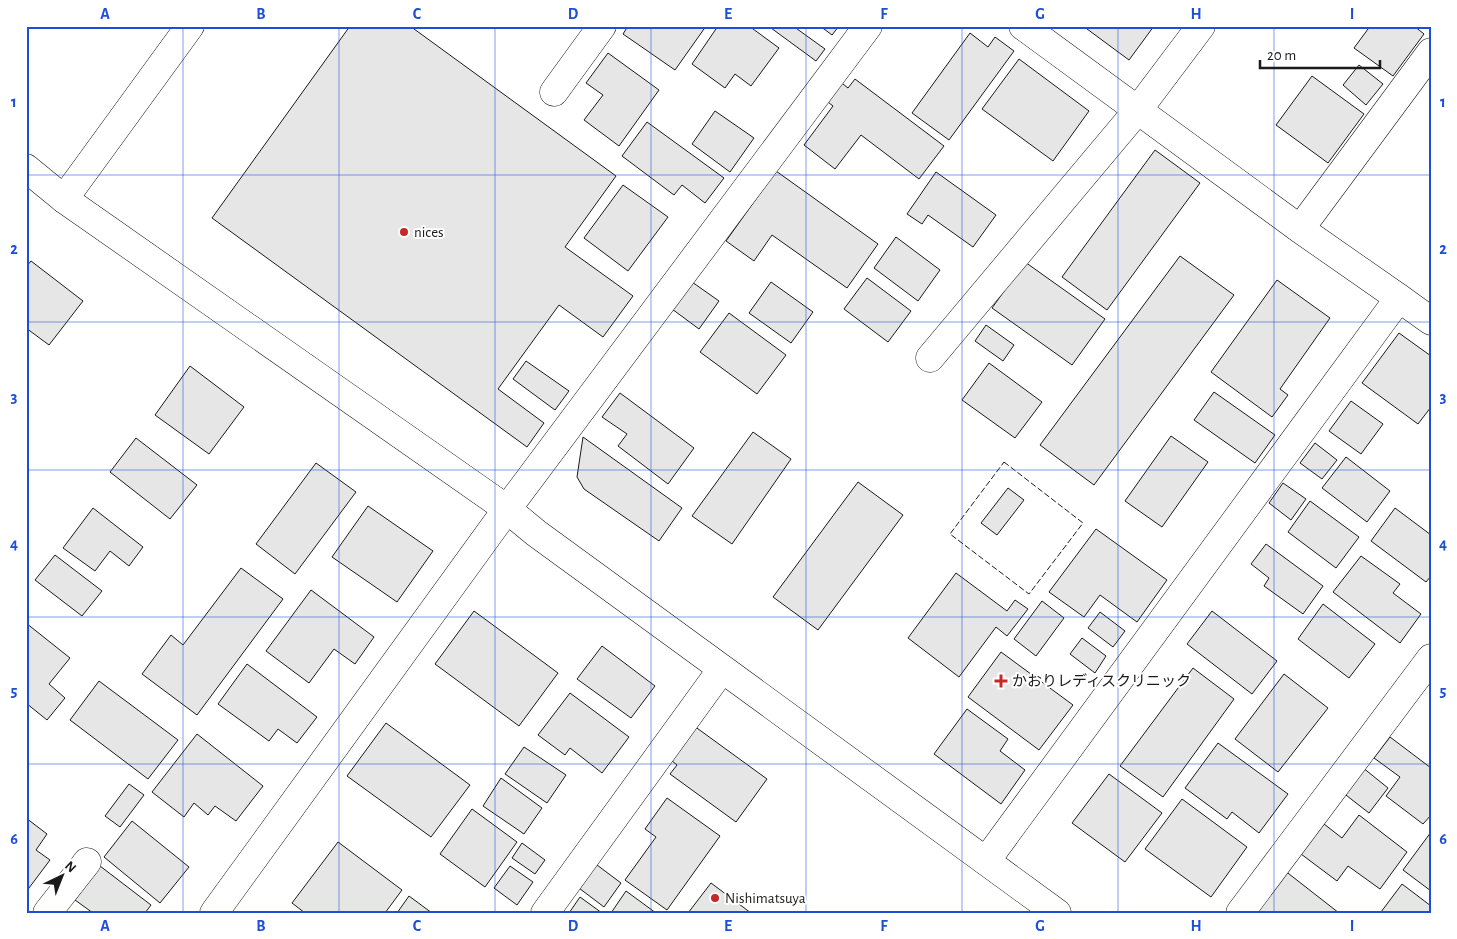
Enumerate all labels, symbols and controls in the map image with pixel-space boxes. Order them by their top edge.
text: A [100,6,110,22]
text: B [256,6,266,22]
text: C [413,6,422,22]
text: D [568,6,579,22]
text: E [724,6,732,22]
text: F [880,6,888,22]
text: G [1035,6,1045,22]
text: H [1190,6,1202,22]
text: I [1350,6,1354,22]
scale bar [1260,38,1380,70]
text: 20 m [1267,48,1296,63]
text: 1 [11,94,17,110]
text: 1 [1440,94,1446,110]
place label: nices [414,225,444,240]
marker: nices [398,226,410,238]
text: 2 [10,241,18,257]
text: 2 [1439,241,1447,257]
text: 3 [11,389,18,405]
text: 3 [1440,389,1447,405]
text: 4 [10,536,18,552]
text: 4 [1439,536,1447,552]
place label: かおりレディスクリニック [1012,673,1191,689]
marker: かおりレディスクリニック [994,674,1008,688]
text: 5 [11,683,18,699]
text: 5 [1440,683,1447,699]
text: 6 [10,831,18,847]
text: 6 [1439,831,1447,847]
north arrow [38,852,88,902]
text: N [62,859,79,876]
place label: Nishimatsuya [725,891,806,906]
marker: Nishimatsuya [709,892,721,904]
text: A [100,918,110,934]
text: B [256,918,266,934]
text: C [413,918,422,934]
text: D [568,918,579,934]
text: E [724,918,732,934]
text: F [880,918,888,934]
text: G [1035,918,1045,934]
text: H [1190,918,1202,934]
text: I [1350,918,1354,934]

